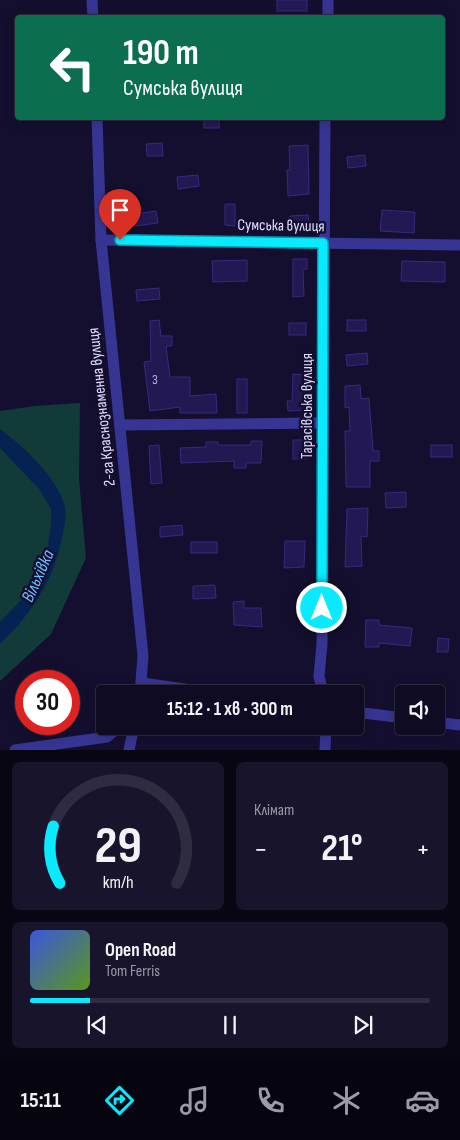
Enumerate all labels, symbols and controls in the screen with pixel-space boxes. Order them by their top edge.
text: 190 m [123,32,199,75]
icon: left [40,35,105,100]
text: Сумська вулиця [123,75,243,102]
pin [99,189,141,240]
icon: arrive [106,196,134,224]
street label: Сумська вулиця [237,216,325,236]
street label: 2-га Краснознаменна вулиця [84,327,120,487]
street label: Тарасівська вулиця [298,353,317,459]
house number: 3 [152,371,158,388]
water label: Вільхівка [17,546,59,605]
position arrow [295,581,347,633]
speed limit sign: 30 [15,670,80,735]
map controls [395,685,445,735]
button: sound [395,685,445,735]
text: 15:12 · 1 хв · 300 m [167,698,293,721]
text: Клімат [254,801,294,820]
text: 29 [94,815,142,878]
text: 21° [321,826,363,871]
text: − [254,833,268,866]
text: + [416,833,430,866]
text: km/h [103,872,133,893]
text: Open Road [105,939,176,962]
text: Tom Ferris [105,962,160,981]
icon: previous [83,1011,111,1039]
icon: pause [216,1011,244,1039]
icon: next [349,1011,377,1039]
icon: directions [102,1083,137,1118]
icon: music [177,1083,212,1118]
icon: phone [253,1083,288,1118]
icon: climate [329,1083,364,1118]
icon: car [405,1083,440,1118]
text: 15:11 [20,1087,61,1114]

